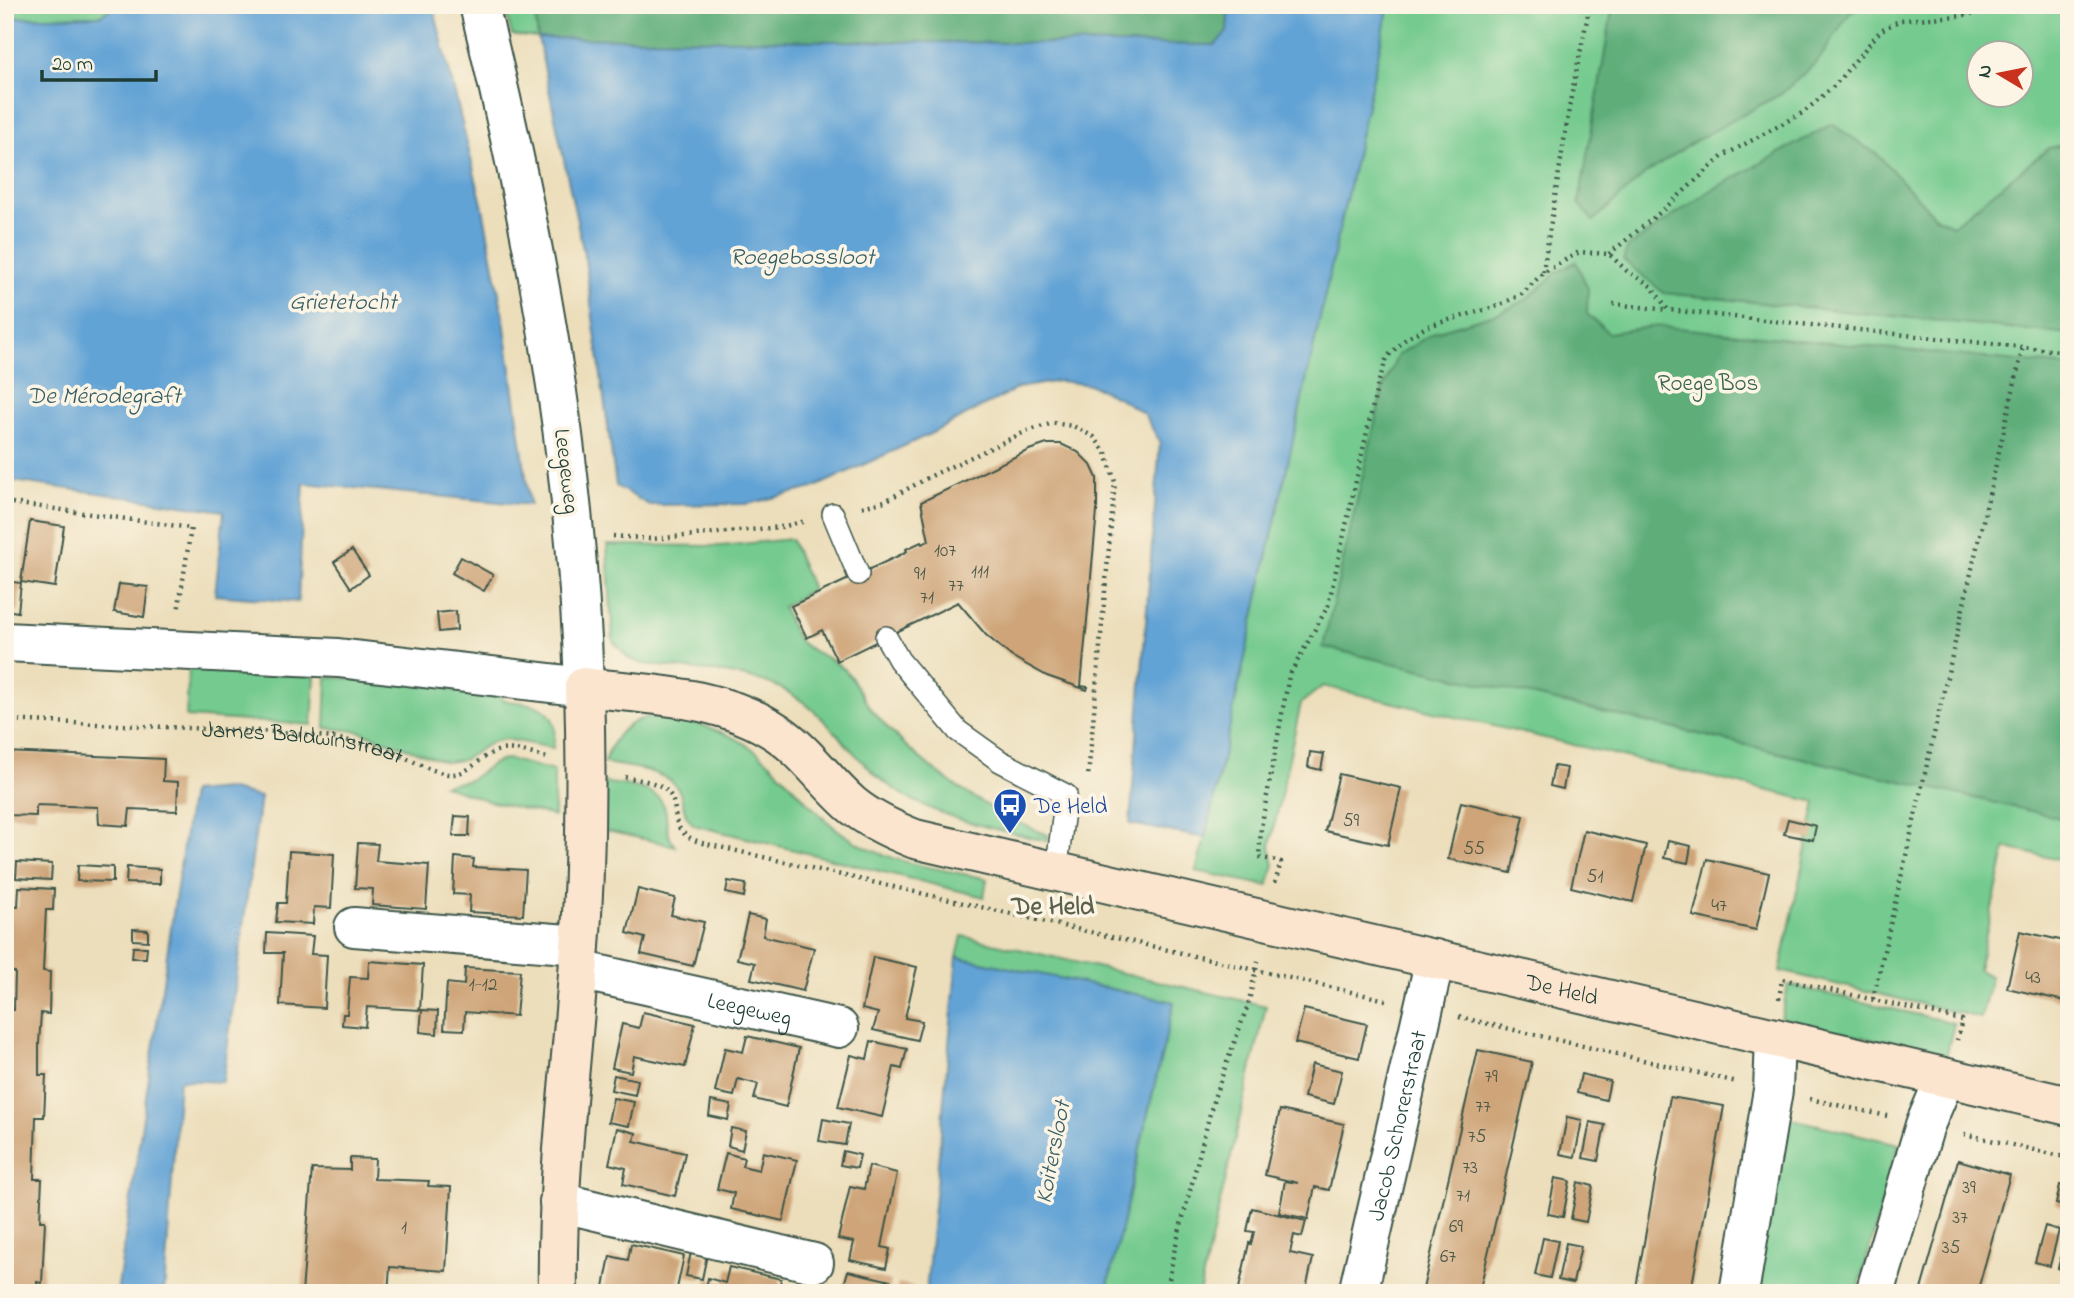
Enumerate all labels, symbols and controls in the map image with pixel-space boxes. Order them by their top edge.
scale bar [42,38,156,82]
north arrow [1966,38,2036,108]
text: 20 m [52,50,93,80]
text: N [1971,63,2000,80]
water label: Roegebossloot [730,241,876,276]
water label: Grietetocht [289,286,398,321]
park label: Roege Bos [1658,368,1758,402]
water label: De Mérodegraft [27,380,183,415]
street label: Leegeweg [543,427,587,516]
house number: 107 [934,538,956,565]
house number: 111 [971,559,989,586]
house number: 91 [914,561,926,588]
house number: 77 [948,573,964,600]
house number: 71 [920,585,934,612]
street label: James Baldwinstraat [201,715,408,774]
bus stop icon: De Held [991,786,1029,835]
place label: De Held [1033,791,1107,824]
house number: 59 [1343,808,1360,835]
house number: 55 [1463,836,1485,863]
house number: 51 [1587,864,1603,891]
district label: De Held [1011,889,1095,927]
house number: 47 [1711,893,1727,920]
house number: 43 [2025,965,2041,992]
street label: De Held [1521,967,1601,1016]
house number: 1-12 [469,972,497,999]
street label: Leegeweg [704,985,795,1037]
street label: Jacob Schorerstraat [1361,1027,1437,1225]
house number: 79 [1484,1064,1498,1091]
house number: 77 [1475,1094,1491,1121]
water label: Koitersloot [1027,1096,1082,1207]
house number: 75 [1468,1124,1486,1151]
house number: 73 [1462,1155,1478,1182]
house number: 39 [1962,1175,1976,1202]
house number: 71 [1456,1183,1470,1210]
house number: 37 [1952,1205,1968,1232]
house number: 69 [1449,1214,1463,1241]
house number: 1 [401,1215,407,1242]
house number: 35 [1942,1235,1960,1262]
house number: 67 [1440,1244,1456,1271]

